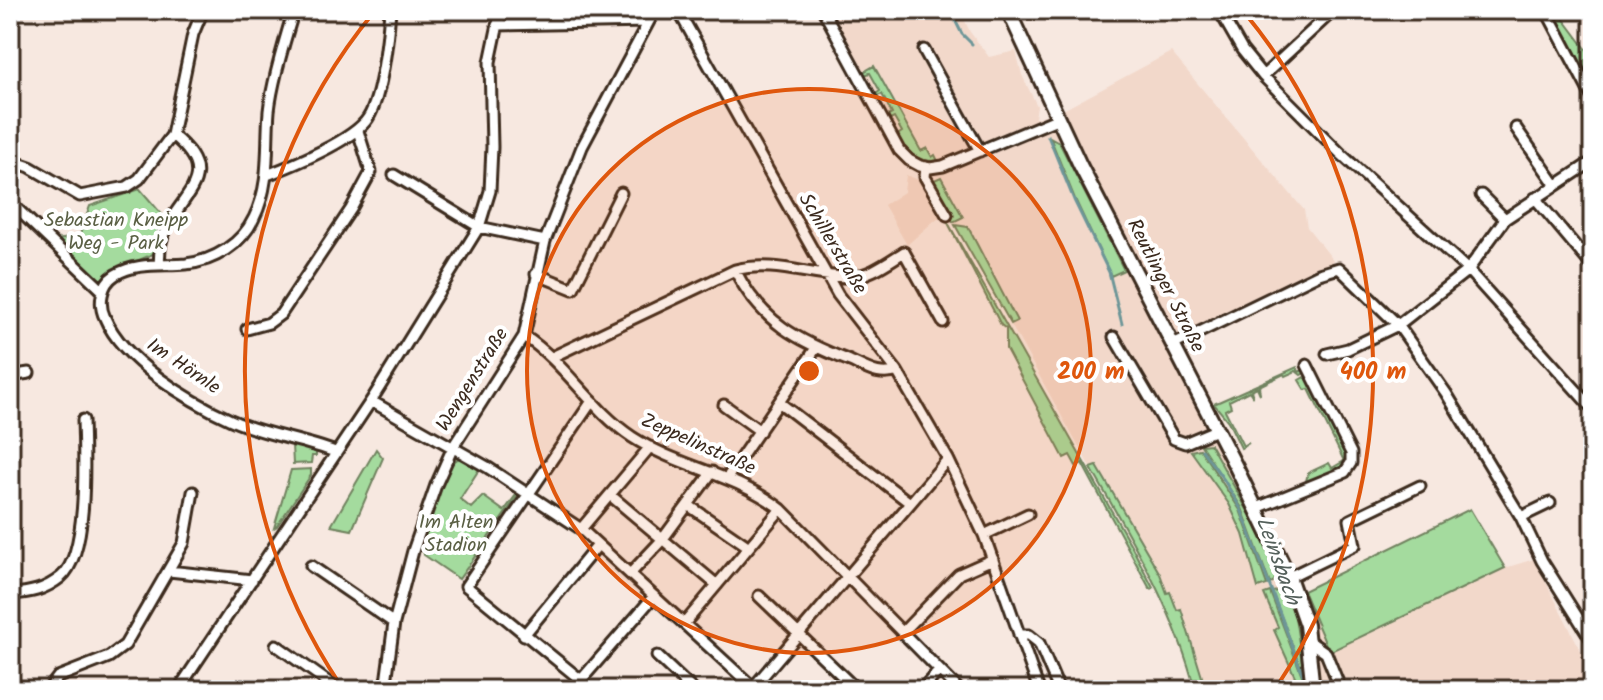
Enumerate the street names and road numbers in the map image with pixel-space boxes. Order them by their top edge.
street label: Schillerstraße [789,187,875,301]
street label: Reutlinger Straße [1117,213,1213,359]
street label: Wengenstraße [428,322,518,438]
street label: Im Hörnle [139,330,227,404]
street label: Zeppelinstraße [635,405,761,485]

